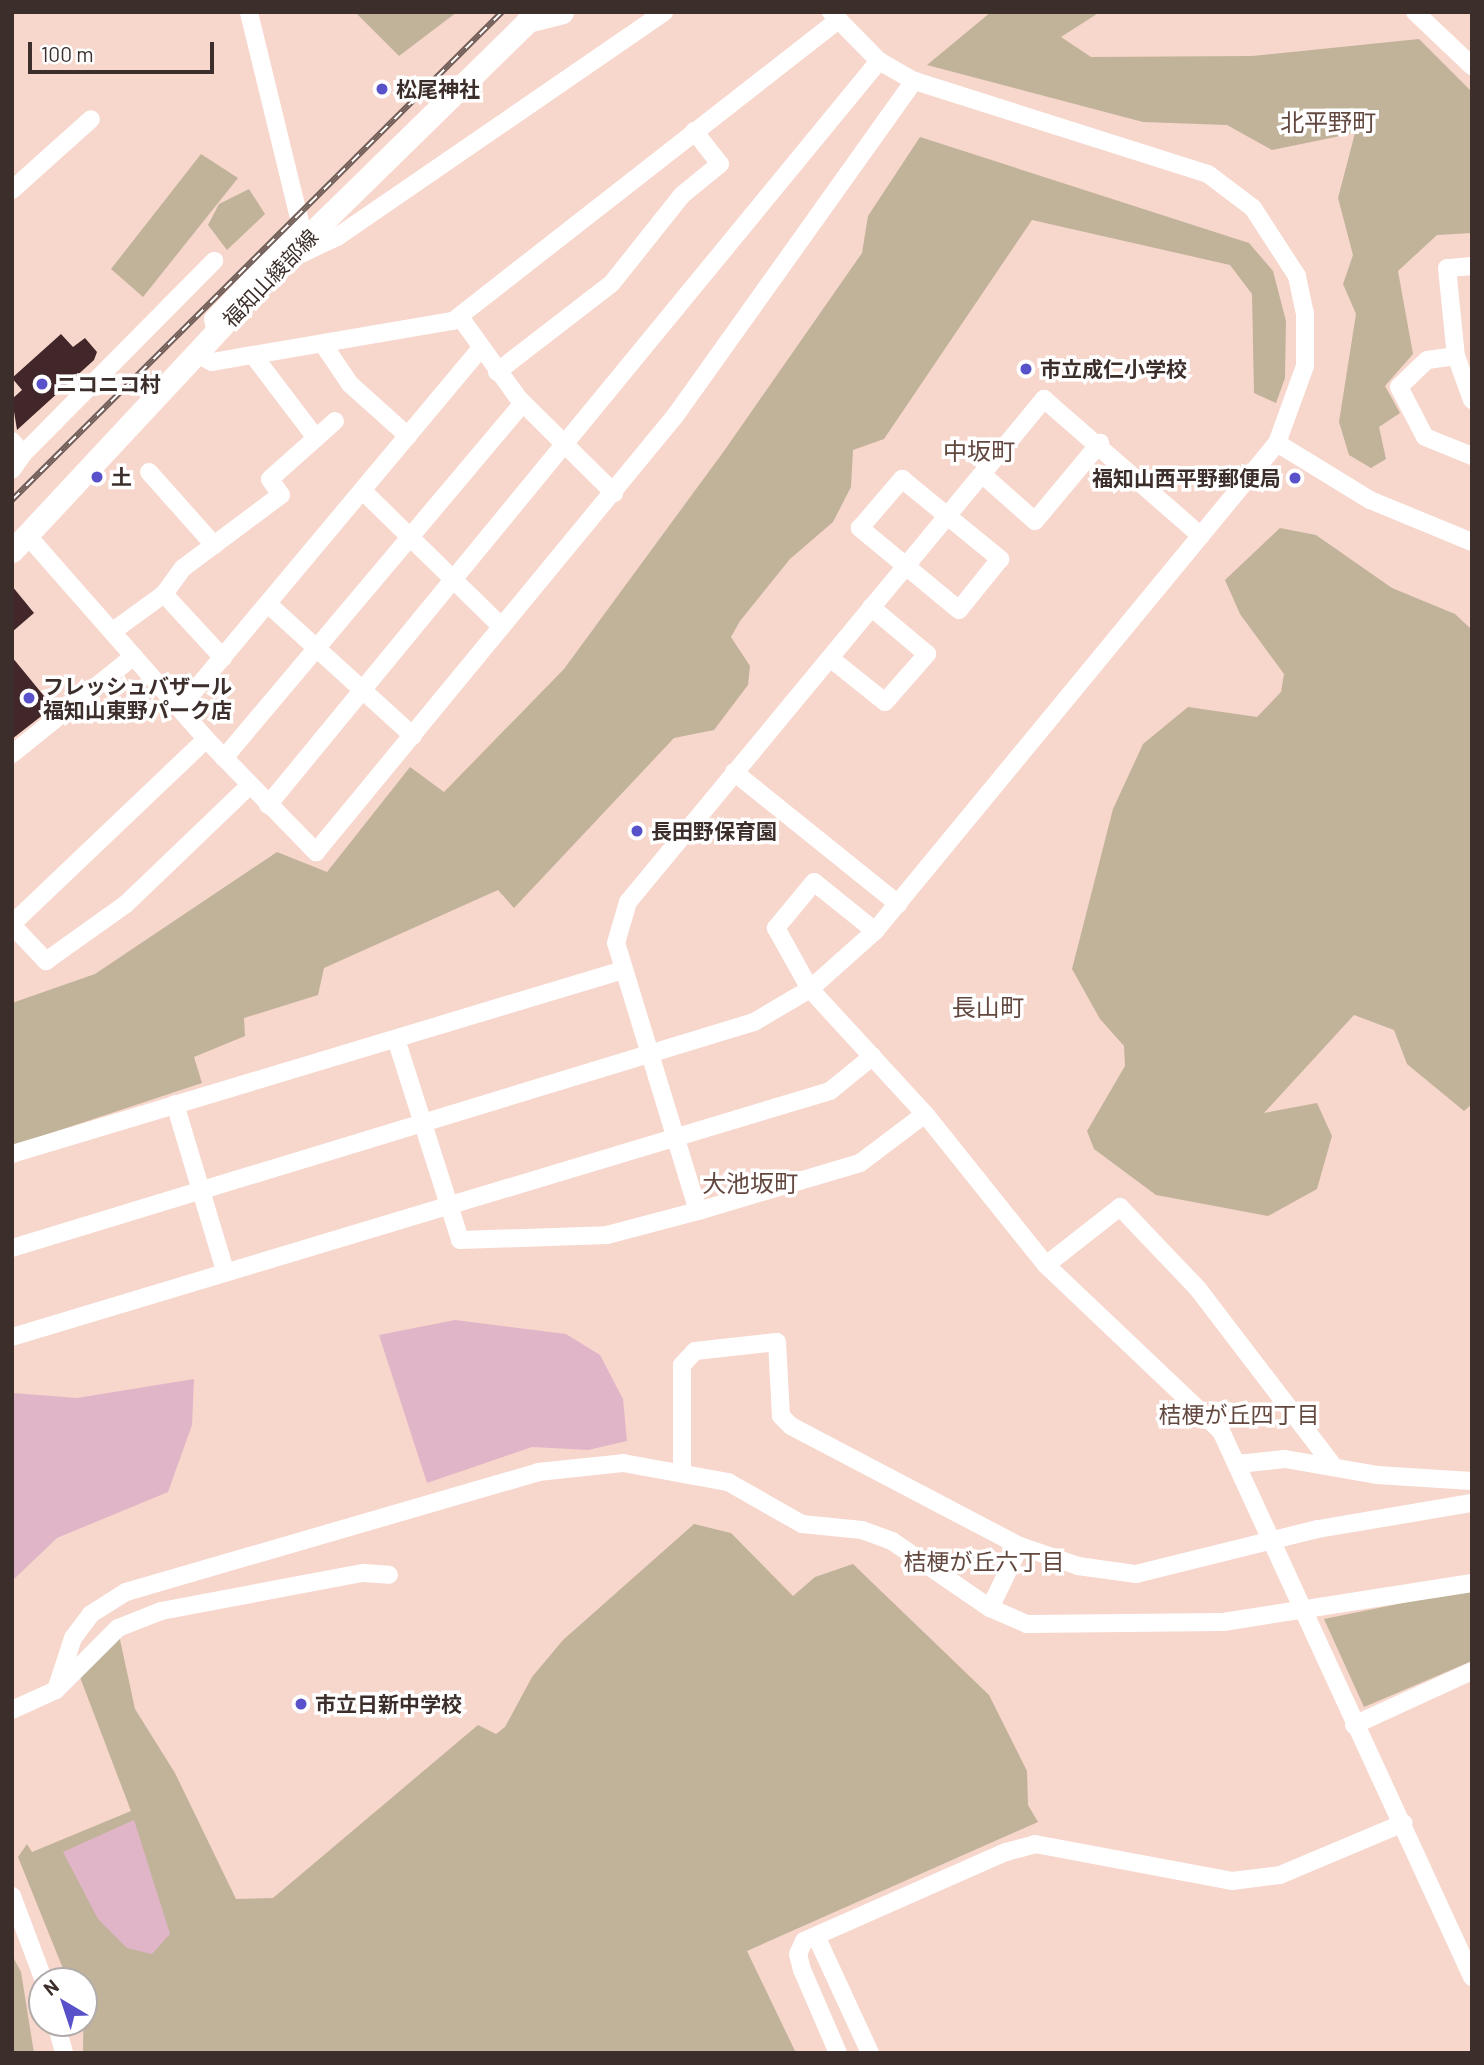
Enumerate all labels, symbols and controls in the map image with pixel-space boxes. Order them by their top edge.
scale bar [32,28,217,72]
text: 100 m [41,41,94,66]
place label: 松尾神社 [396,76,480,102]
marker: 松尾神社 [374,81,390,97]
district label: 北平野町 [1280,108,1376,136]
street label: 福知山綾部線 [217,224,323,332]
place label: 市立成仁小学校 [1040,356,1187,382]
marker: 市立成仁小学校 [1018,361,1034,377]
place label: ニコニコ村 [56,371,161,397]
marker: ニコニコ村 [34,376,50,392]
district label: 中坂町 [943,437,1015,465]
place label: 土 [111,464,132,490]
place label: 福知山西平野郵便局 [1092,465,1281,491]
marker: 土 [89,469,105,485]
marker: 福知山西平野郵便局 [1287,470,1303,486]
place label: フレッシュバザール 福知山東野パーク店 [43,673,232,723]
marker: フレッシュバザール 福知山東野パーク店 [21,690,37,706]
place label: 長田野保育園 [651,818,777,844]
marker: 長田野保育園 [629,823,645,839]
district label: 長山町 [952,993,1024,1021]
district label: 大池坂町 [702,1169,798,1197]
district label: 桔梗が丘四丁目 [1159,1400,1319,1428]
district label: 桔梗が丘六丁目 [904,1547,1064,1575]
place label: 市立日新中学校 [315,1691,462,1717]
marker: 市立日新中学校 [293,1696,309,1712]
north arrow [28,1967,98,2037]
text: N [39,1974,63,2000]

